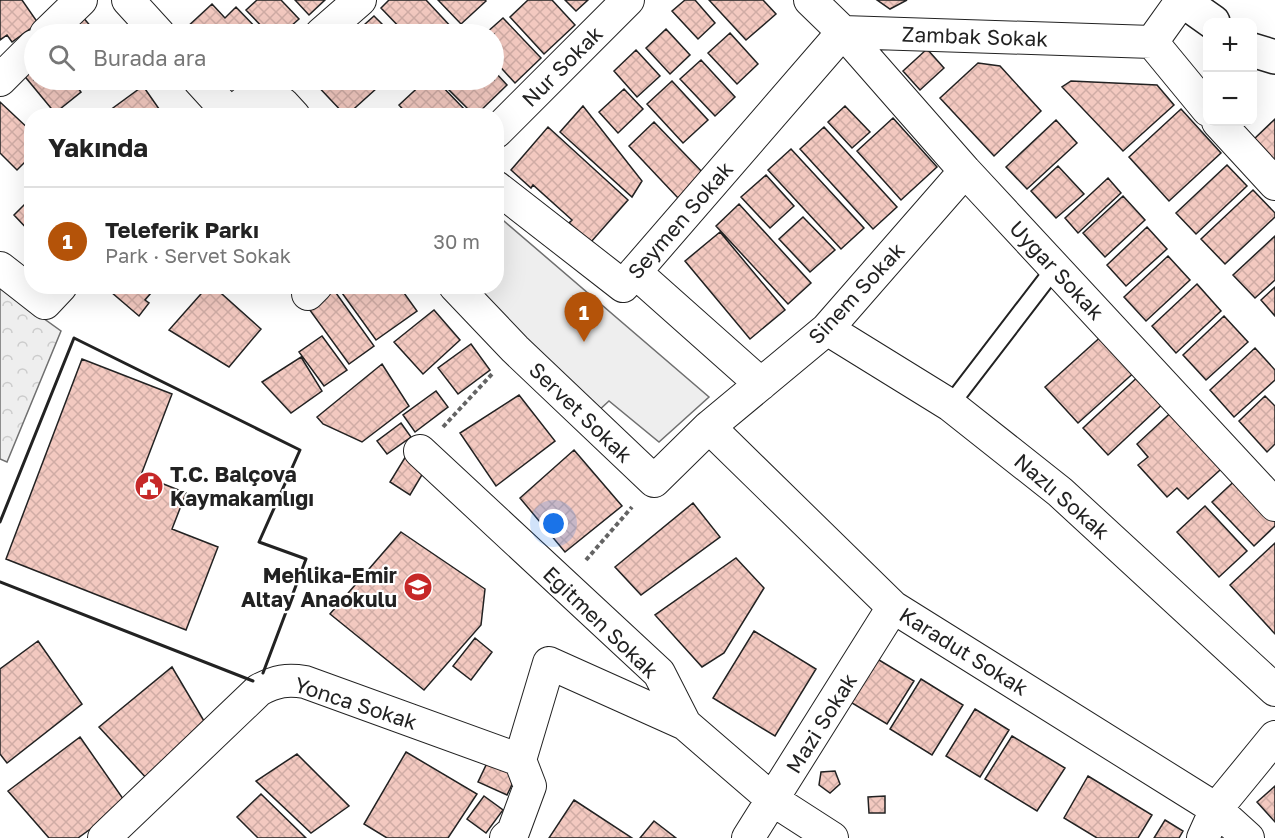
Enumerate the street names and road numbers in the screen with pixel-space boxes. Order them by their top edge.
street label: Nur Sokak [516,20,608,112]
street label: Zambak Sokak [901,20,1049,52]
street label: Seymen Sokak [622,156,738,284]
street label: Uygar Sokak [1004,215,1110,325]
street label: Sinem Sokak [802,237,910,349]
street label: Servet Sokak [524,356,638,468]
street label: Nazlı Sokak [1009,448,1115,544]
street label: Eğitmen Sokak [538,561,664,684]
street label: Karadut Sokak [895,601,1033,701]
street label: Mazi Sokak [780,668,862,778]
street label: Yonca Sokak [291,671,421,735]

